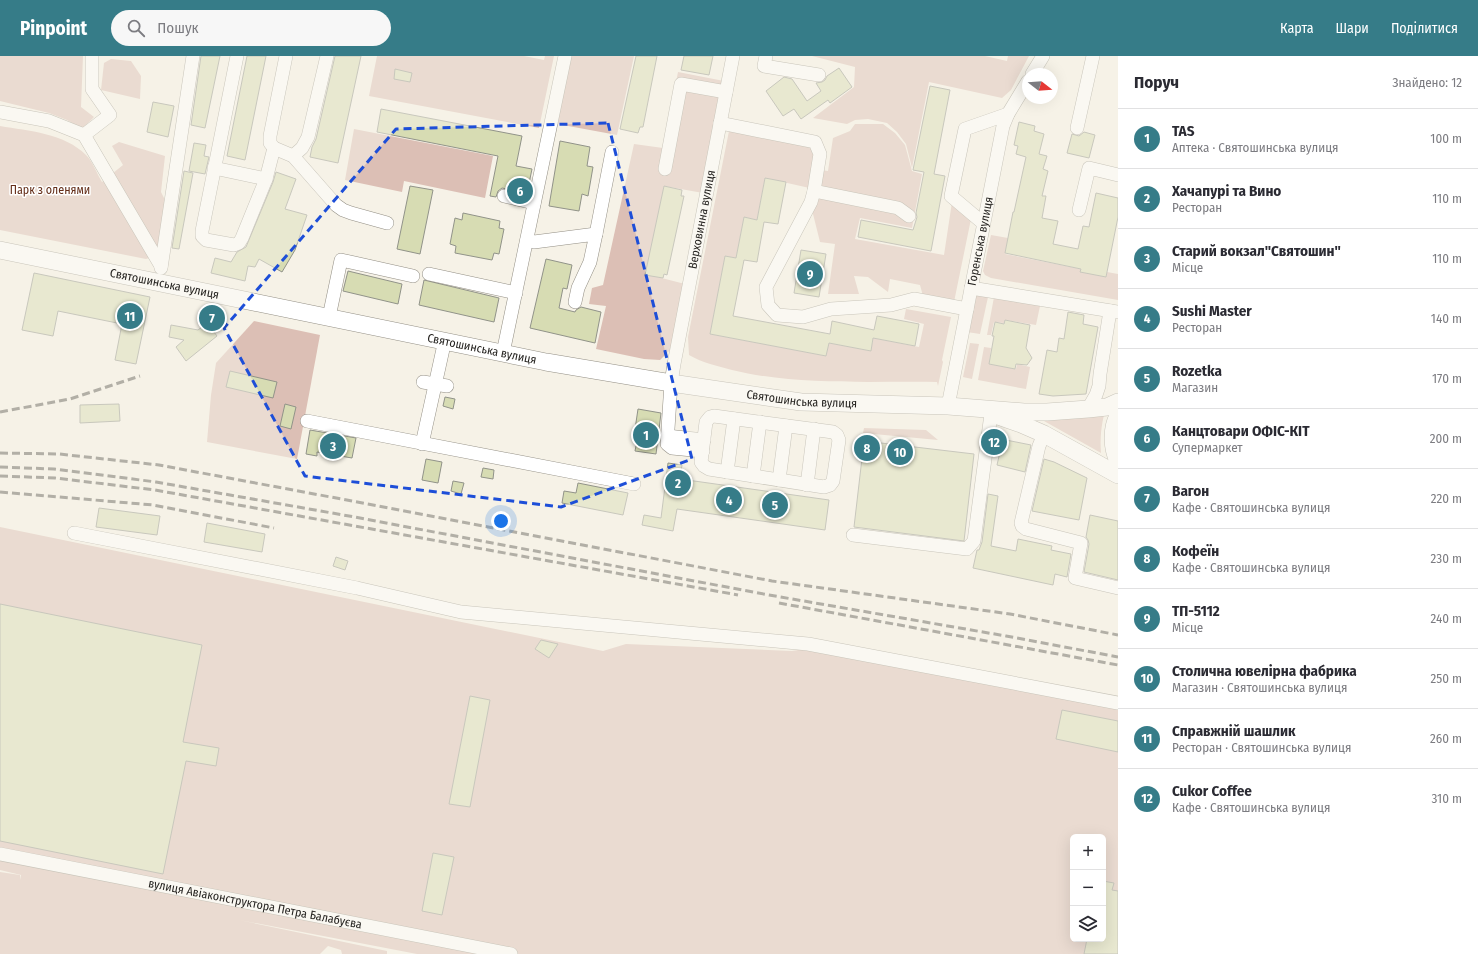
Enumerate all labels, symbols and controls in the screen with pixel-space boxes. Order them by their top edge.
search box [111,10,391,46]
text: Pinpoint [20,17,87,40]
icon: search [125,17,147,39]
text: Пошук [157,19,199,37]
text: Карта [1280,20,1314,37]
text: Шари [1336,20,1369,37]
text: Поділитися [1391,20,1458,37]
north arrow [1022,68,1058,104]
text: Поруч [1134,72,1179,93]
text: Знайдено: 12 [1392,75,1462,90]
text: TAS [1172,122,1195,140]
text: 1 [1144,131,1150,146]
text: 100 m [1430,131,1462,146]
text: Аптека · Святошинська вулиця [1172,140,1339,155]
street label: Верховинна вулиця [685,169,718,270]
pin: 6 [507,176,533,206]
text: Хачапурі та Вино [1172,182,1281,200]
park label: Парк з оленями [10,183,90,197]
text: 2 [1144,191,1150,206]
text: 110 m [1432,191,1462,206]
street label: Горенська вулиця [965,195,996,287]
text: Ресторан [1172,200,1222,215]
text: Старий вокзал"Святошин" [1172,242,1341,260]
text: 3 [1144,251,1150,266]
text: 110 m [1432,251,1462,266]
pin: 9 [797,259,823,289]
text: Місце [1172,260,1203,275]
street label: Святошинська вулиця [109,266,220,302]
pin: 11 [117,301,143,331]
text: Sushi Master [1172,302,1252,320]
pin: 7 [199,303,225,333]
text: 4 [1144,311,1150,326]
text: 140 m [1431,311,1462,326]
text: Ресторан [1172,320,1222,335]
street label: Святошинська вулиця [426,331,538,367]
text: Rozetka [1172,362,1222,380]
text: 5 [1144,371,1150,386]
text: 170 m [1432,371,1462,386]
text: Магазин [1172,380,1218,395]
street label: Святошинська вулиця [745,387,857,411]
pin: 1 [633,420,659,450]
text: Канцтовари ОФІС-КІТ [1172,422,1309,440]
pin: 12 [981,427,1007,457]
pin: 3 [320,431,346,461]
text: 6 [1144,431,1150,446]
text: 200 m [1430,431,1462,446]
pin: 8 [854,433,880,463]
pin: 10 [887,437,913,467]
text: Супермаркет [1172,440,1243,455]
pin: 2 [665,468,691,498]
text: Вагон [1172,482,1209,500]
pin: 4 [716,485,742,515]
pin: 5 [762,490,788,520]
text: 7 [1144,491,1150,506]
text: 220 m [1431,491,1462,506]
text: Кафе · Святошинська вулиця [1172,500,1330,515]
your location [491,511,511,531]
text: Кофеїн [1172,542,1219,560]
text: 8 [1144,551,1150,566]
text: 230 m [1431,551,1462,566]
text: Кафе · Святошинська вулиця [1172,560,1330,575]
text: ТП-5112 [1172,602,1220,620]
text: 9 [1144,611,1150,626]
text: 240 m [1430,611,1462,626]
text: Місце [1172,620,1203,635]
text: Столична ювелірна фабрика [1172,662,1357,680]
text: 10 [1141,671,1153,686]
text: 250 m [1430,671,1462,686]
text: Магазин · Святошинська вулиця [1172,680,1347,695]
text: Справжній шашлик [1172,722,1296,740]
text: 11 [1142,731,1152,746]
text: 260 m [1430,731,1462,746]
text: Ресторан · Святошинська вулиця [1172,740,1351,755]
text: Cukor Coffee [1172,782,1252,800]
text: 12 [1141,791,1153,806]
text: 310 m [1432,791,1462,806]
text: Кафе · Святошинська вулиця [1172,800,1330,815]
map controls [1070,834,1106,942]
button: + [1070,834,1106,870]
button: − [1070,870,1106,906]
street label: вулиця Авіаконструктора Петра Балабуєва [147,876,363,932]
button: layers [1070,906,1106,942]

